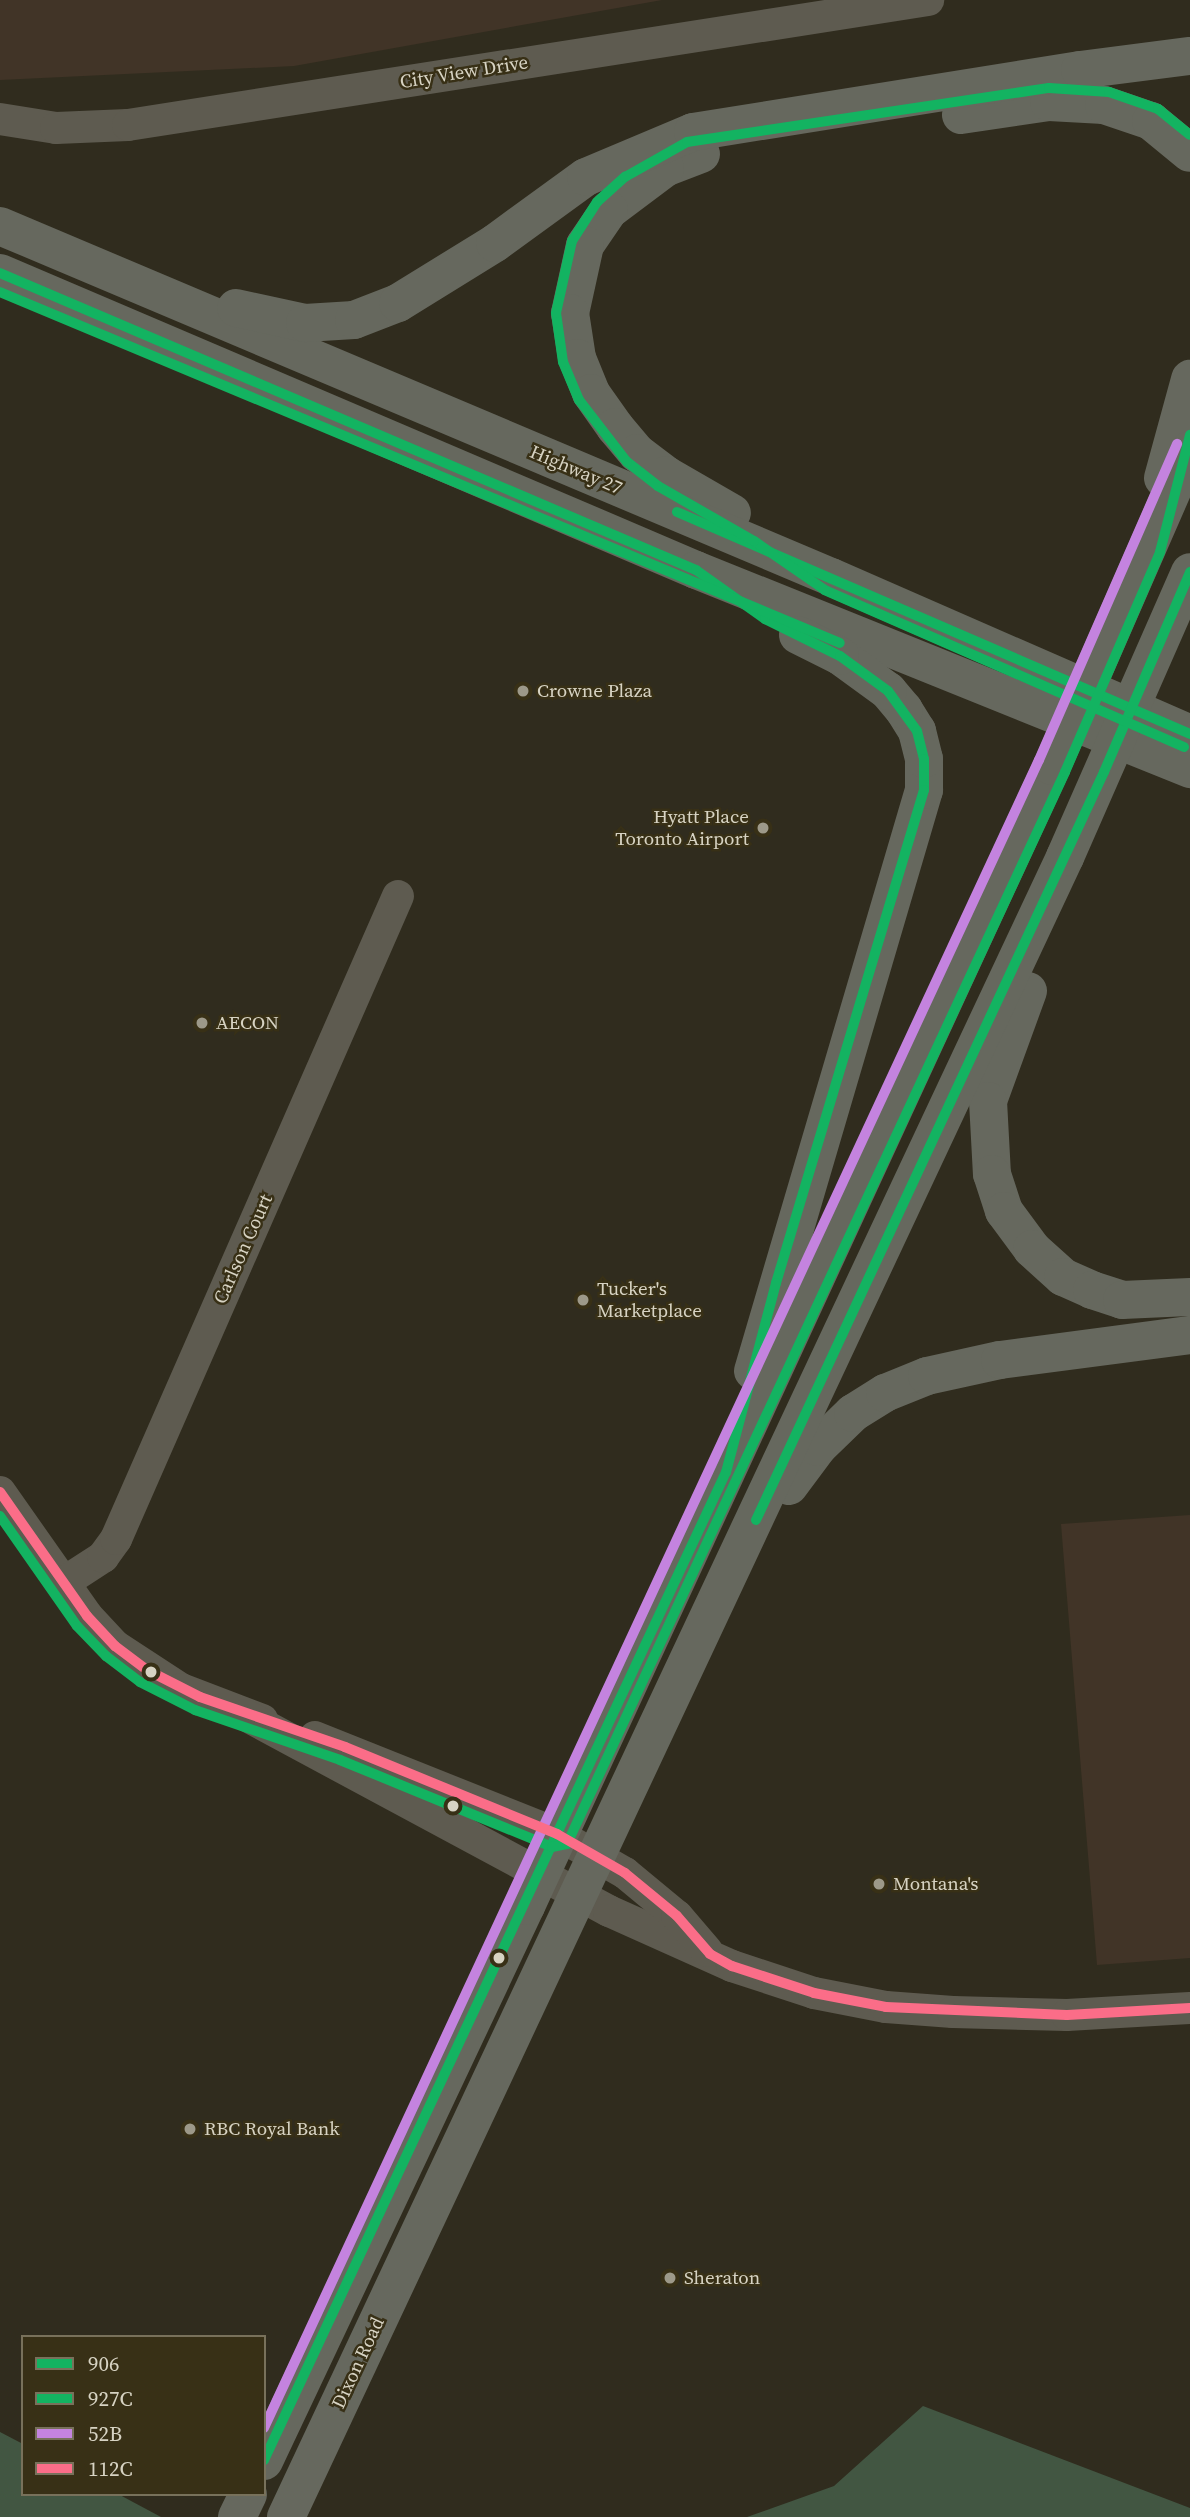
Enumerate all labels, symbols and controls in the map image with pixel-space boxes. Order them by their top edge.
street label: City View Drive [398,51,530,93]
street label: Highway 27 [526,440,626,500]
place label: Crowne Plaza [537,680,652,702]
marker: Crowne Plaza [515,683,531,699]
place label: Hyatt Place Toronto Airport [615,806,749,850]
marker: Hyatt Place Toronto Airport [755,820,771,836]
place label: AECON [216,1012,279,1034]
marker: AECON [194,1015,210,1031]
street label: Carlson Court [209,1191,277,1307]
place label: Tucker's Marketplace [597,1278,702,1322]
marker: Tucker's Marketplace [575,1292,591,1308]
unlabelled marker [144,1665,158,1679]
unlabelled marker [446,1799,460,1813]
place label: Montana's [893,1873,979,1895]
marker: Montana's [871,1876,887,1892]
unlabelled marker [492,1951,506,1965]
place label: RBC Royal Bank [204,2118,340,2140]
marker: RBC Royal Bank [182,2121,198,2137]
place label: Sheraton [684,2267,760,2289]
marker: Sheraton [662,2270,678,2286]
street label: Dixon Road [327,2314,389,2412]
legend [21,2335,266,2496]
text: 906 [88,2349,120,2378]
text: 927C [88,2384,133,2413]
text: 52B [88,2419,122,2448]
text: 112C [88,2454,133,2483]

